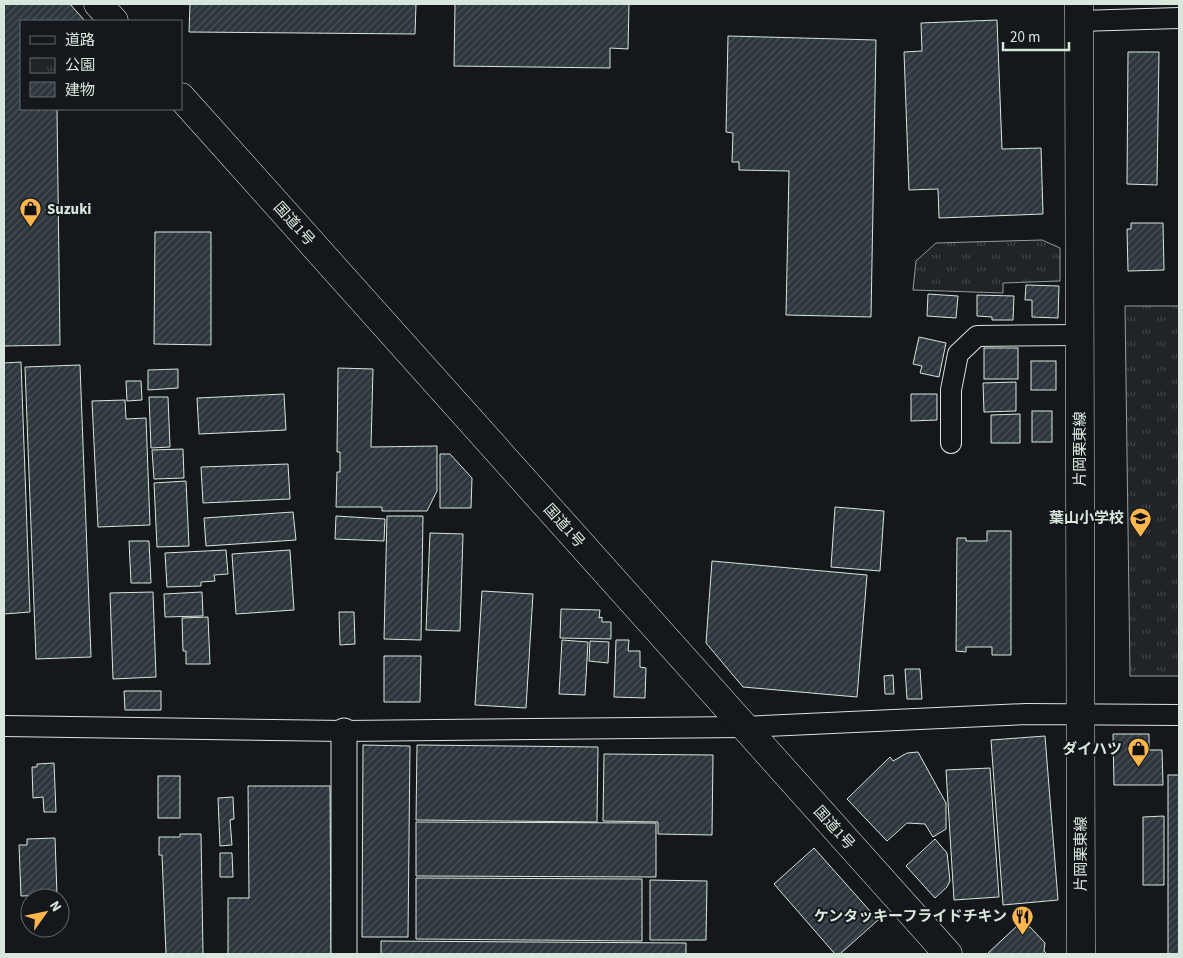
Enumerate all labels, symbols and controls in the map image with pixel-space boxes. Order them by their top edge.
legend [20,20,182,110]
scale bar [1003,20,1069,52]
text: 20 m [1010,27,1040,48]
text: 道路 [65,30,95,51]
text: 公園 [65,55,95,76]
text: 建物 [65,80,95,101]
shop icon: Suzuki [19,197,43,228]
street label: 国道1号 [269,197,319,251]
place label: Suzuki [47,199,92,220]
street label: 片岡栗東線 [1070,411,1091,487]
street label: 国道1号 [539,499,589,553]
school or university icon: 葉山小学校 [1128,506,1152,537]
place label: 葉山小学校 [1049,508,1124,529]
shop icon: ダイハツ [1126,737,1150,768]
place label: ダイハツ [1062,739,1122,760]
street label: 国道1号 [809,801,859,855]
street label: 片岡栗東線 [1071,816,1092,892]
north arrow [20,888,70,938]
text: N [44,897,66,916]
restaurant icon: ケンタッキーフライドチキン [1011,904,1035,935]
place label: ケンタッキーフライドチキン [814,906,1007,927]

